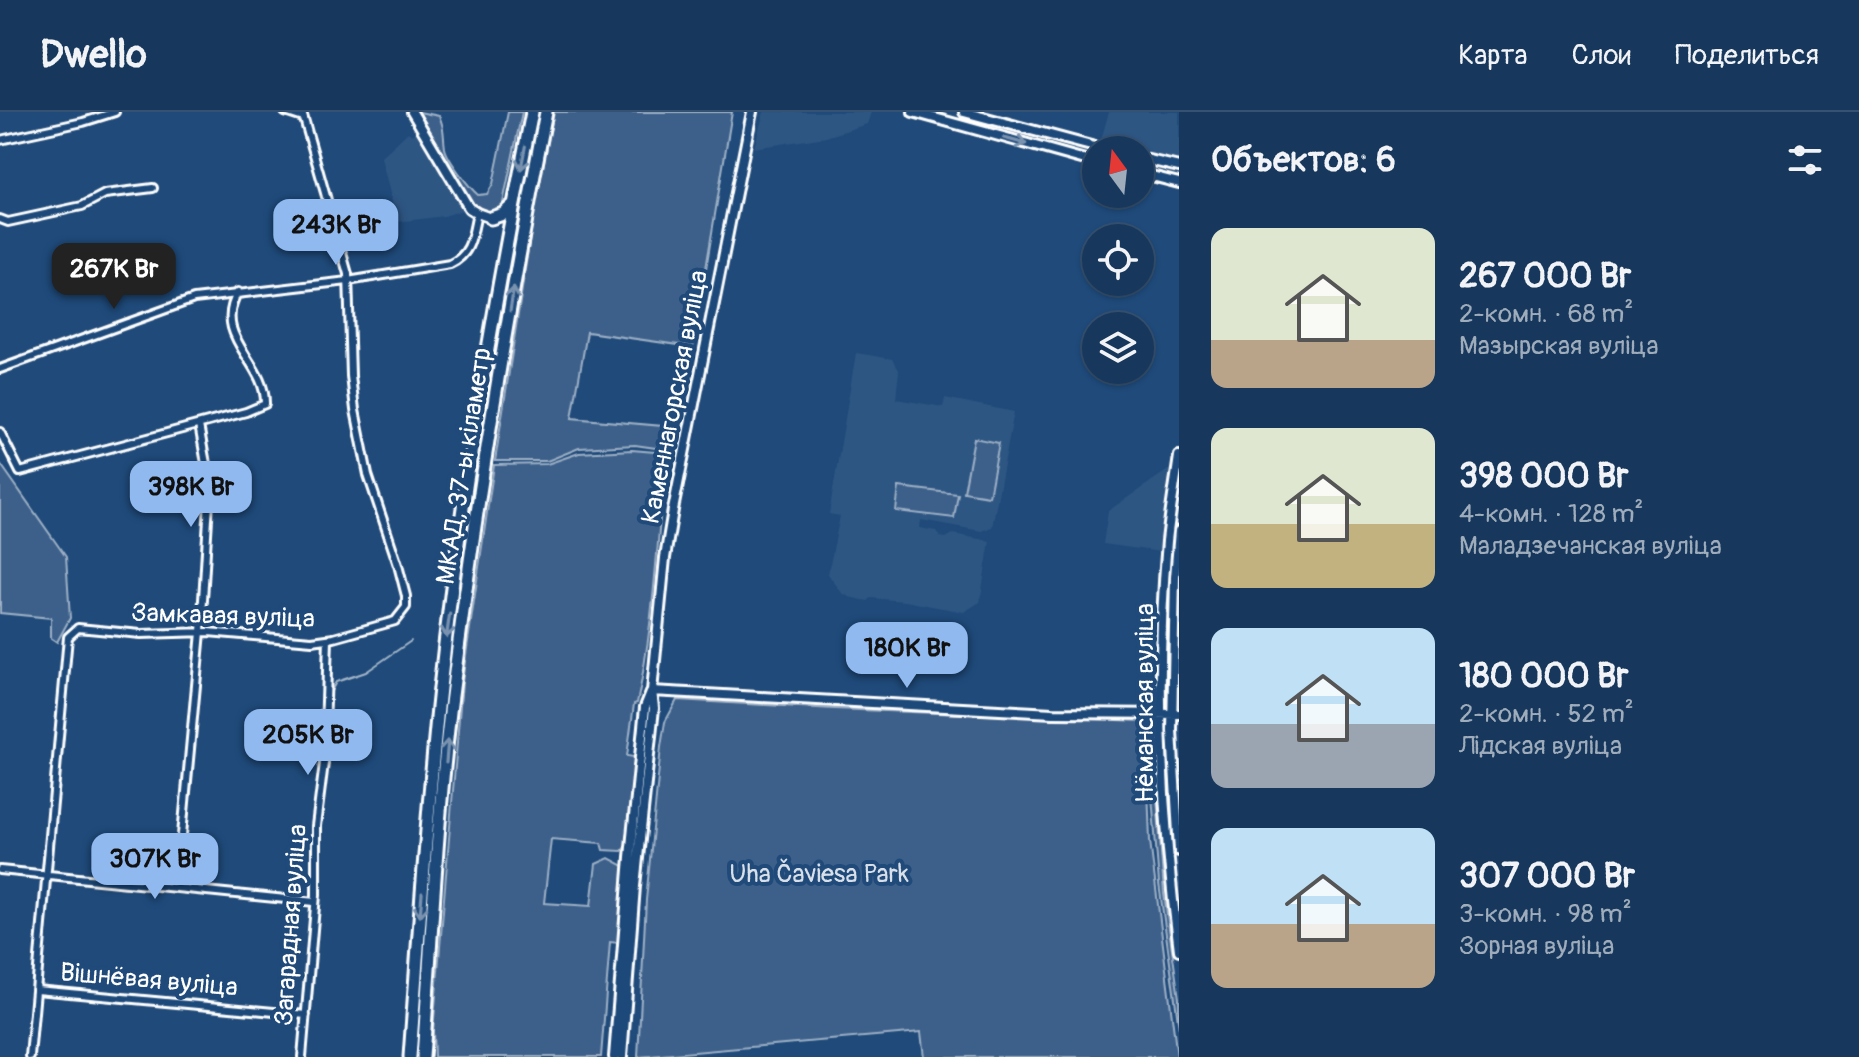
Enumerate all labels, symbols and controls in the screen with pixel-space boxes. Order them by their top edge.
text: Dwello [40,31,147,79]
text: Карта [1458,38,1528,73]
text: Слои [1572,38,1631,73]
text: Поделиться [1675,38,1819,73]
one-way arrow [1002,135,1028,150]
north arrow [1082,136,1154,208]
map controls [1082,136,1154,384]
icon: filters [1783,138,1827,182]
text: Объектов: 6 [1211,139,1396,182]
one-way arrow [515,145,530,170]
pin: 243K Br [262,199,410,267]
text: 243K Br [291,209,381,241]
button: locate [1082,224,1154,296]
pin: 267K Br [40,243,188,311]
text: 267K Br [70,253,158,285]
text: 267 000 Br [1459,255,1631,298]
icon: home [1275,260,1371,356]
street label: Каменнагорская вуліца [635,268,715,526]
one-way arrow [505,287,520,313]
text: 2-комн. · 68 m² [1459,298,1633,330]
button: layers [1082,312,1154,384]
text: Мазырская вуліца [1459,330,1659,362]
street label: МКАД, 37-ы кіламетр [429,345,499,587]
text: 398 000 Br [1459,455,1628,498]
icon: home [1275,460,1371,556]
pin: 398K Br [117,461,265,529]
text: 398K Br [148,471,234,503]
text: 4-комн. · 128 m² [1459,498,1643,530]
text: Маладзечанская вуліца [1459,530,1722,562]
street label: Замкавая вуліца [131,597,315,635]
street label: Нёманская вуліца [1129,603,1161,803]
one-way arrow [440,613,455,638]
pin: 180K Br [833,622,981,690]
text: 180K Br [864,632,950,664]
text: 180 000 Br [1459,655,1628,698]
icon: home [1275,660,1371,756]
text: 2-комн. · 52 m² [1459,698,1634,730]
pin: 205K Br [234,709,382,777]
text: 205K Br [262,719,354,751]
text: Лідская вуліца [1459,730,1622,762]
one-way arrow [440,738,455,765]
street label: Загарадная вуліца [268,823,314,1027]
pin: 307K Br [81,833,229,901]
text: 307K Br [109,843,201,875]
text: 307 000 Br [1459,855,1635,898]
park label: Uha Čaviesa Park [729,858,909,890]
icon: home [1275,860,1371,956]
one-way arrow [413,891,428,918]
text: 3-комн. · 98 m² [1459,898,1632,930]
text: Зорная вуліца [1459,930,1614,962]
street label: Вішнёвая вуліца [59,956,239,1004]

